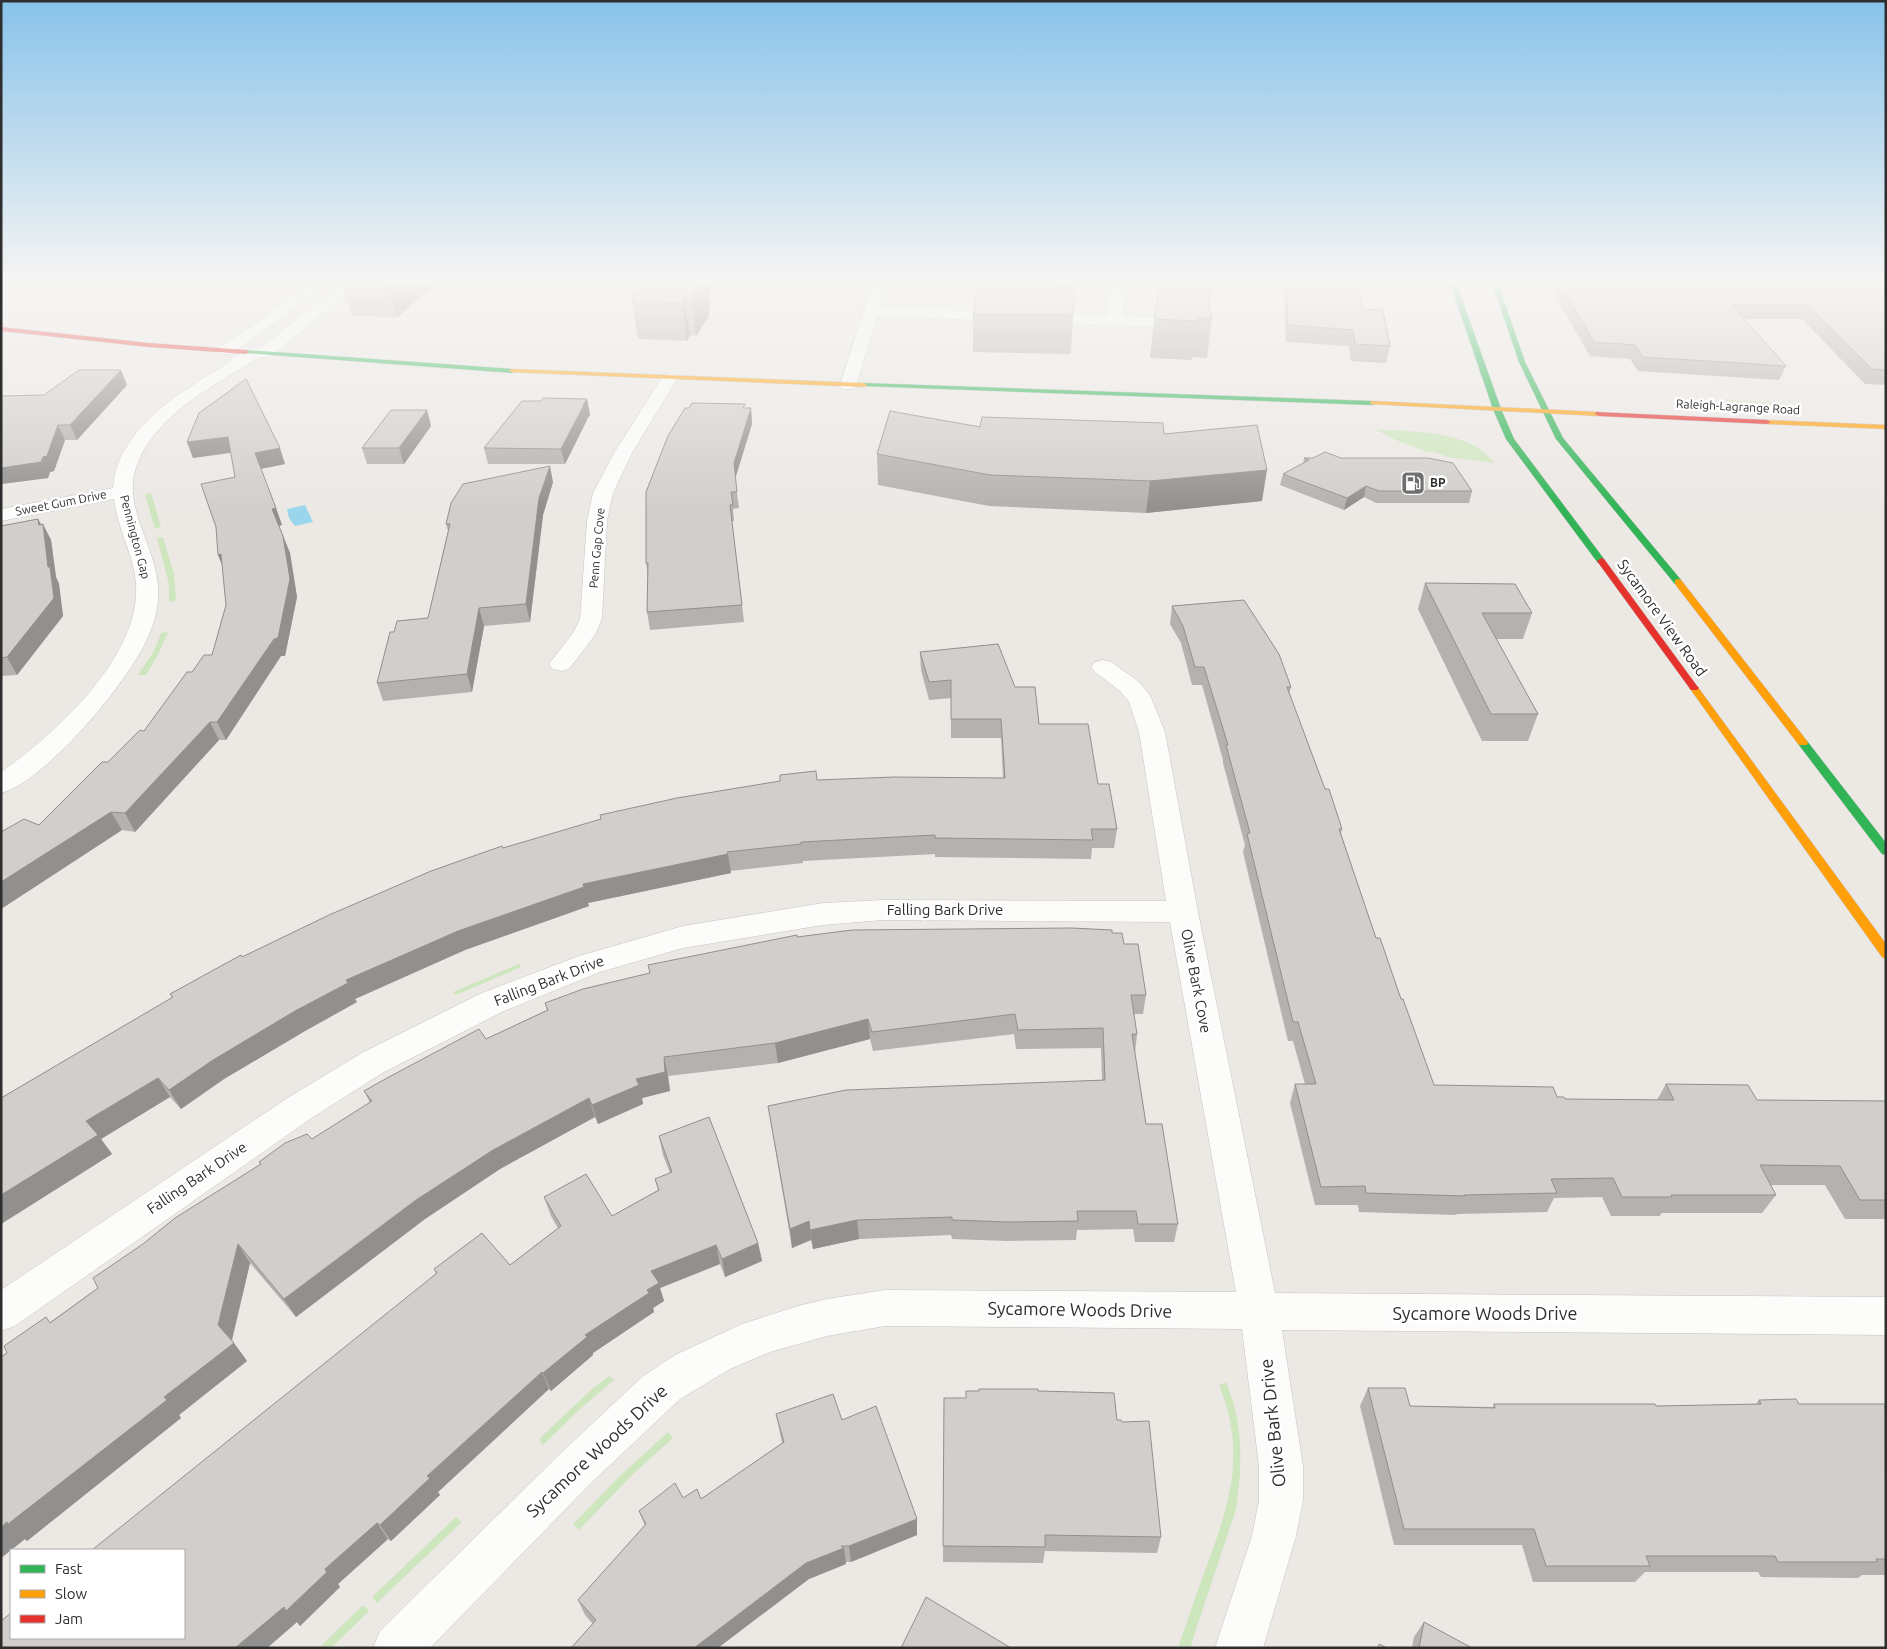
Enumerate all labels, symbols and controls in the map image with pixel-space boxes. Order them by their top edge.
street label: Raleigh-Lagrange Road [1676,397,1800,416]
fuel station icon: BP [1400,470,1426,496]
place label: BP [1430,476,1446,489]
street label: Sweet Gum Drive [14,487,108,518]
street label: Pennington Gap [118,493,153,580]
street label: Penn Gap Cove [587,507,606,589]
street label: Sycamore View Road [1614,556,1710,679]
street label: Falling Bark Drive [887,901,1003,918]
street label: Olive Bark Cove [1178,927,1215,1034]
street label: Falling Bark Drive [491,952,606,1009]
street label: Falling Bark Drive [144,1138,250,1217]
street label: Sycamore Woods Drive [987,1297,1173,1321]
street label: Sycamore Woods Drive [1393,1303,1577,1323]
street label: Olive Bark Drive [1255,1358,1289,1488]
street label: Sycamore Woods Drive [522,1380,671,1521]
legend [10,1549,185,1639]
text: Fast [55,1560,83,1577]
text: Slow [55,1585,88,1602]
text: Jam [55,1610,83,1627]

